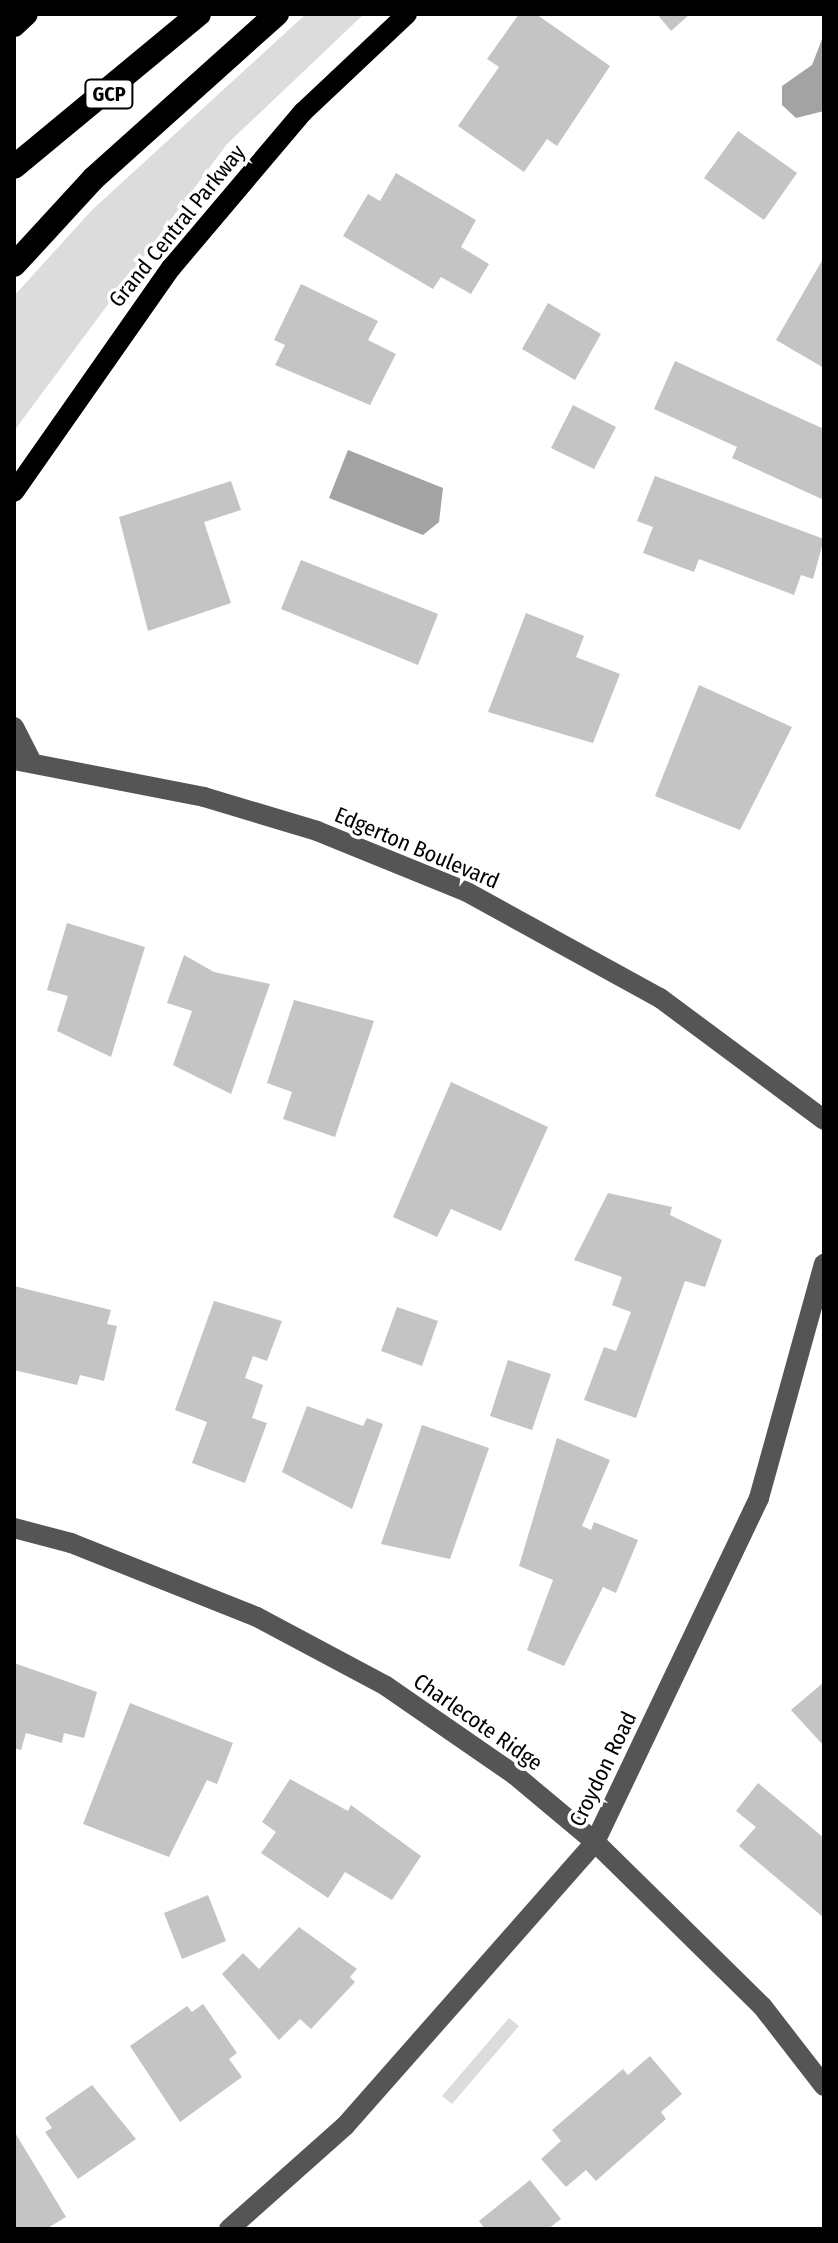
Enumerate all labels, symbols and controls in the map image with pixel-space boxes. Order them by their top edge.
road number: GCP [83,78,135,110]
street label: Grand Central Parkway [103,139,251,313]
street label: Edgerton Boulevard [331,801,503,895]
street label: Charlecote Ridge [408,1668,548,1776]
street label: Croydon Road [564,1707,642,1831]

